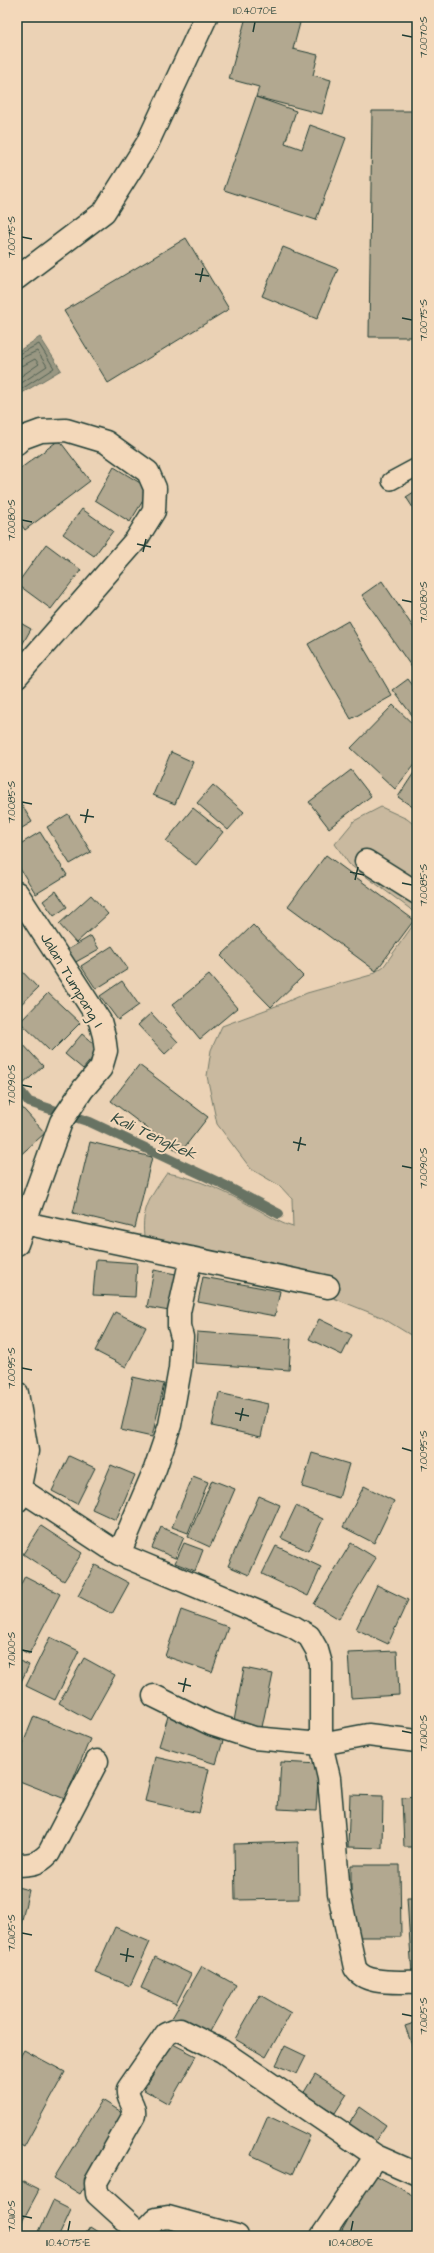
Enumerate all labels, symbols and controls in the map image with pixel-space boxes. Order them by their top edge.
text: 110.4070°E [233,4,277,18]
text: 7.0070°S [417,16,431,58]
text: 7.0075°S [5,215,19,258]
text: 7.0075°S [417,298,431,341]
text: 7.0080°S [5,499,19,541]
text: 7.0080°S [417,581,431,623]
text: 7.0085°S [5,780,19,823]
text: 7.0085°S [417,863,431,906]
street label: Jalan Tumpang I [34,929,108,1032]
text: 7.0090°S [5,1064,19,1105]
water label: Kali Tengkek [107,1106,201,1167]
text: 7.0090°S [417,1147,431,1188]
text: 7.0095°S [5,1347,19,1389]
text: 7.0095°S [417,1430,431,1472]
text: 7.0100°S [5,1631,19,1668]
text: 7.0100°S [417,1714,431,1751]
text: 7.0105°S [5,1914,19,1952]
text: 7.0105°S [417,1997,431,2035]
text: 7.0110°S [5,2200,19,2232]
text: 110.4075°E [46,2236,90,2250]
text: 110.4080°E [329,2236,373,2250]

